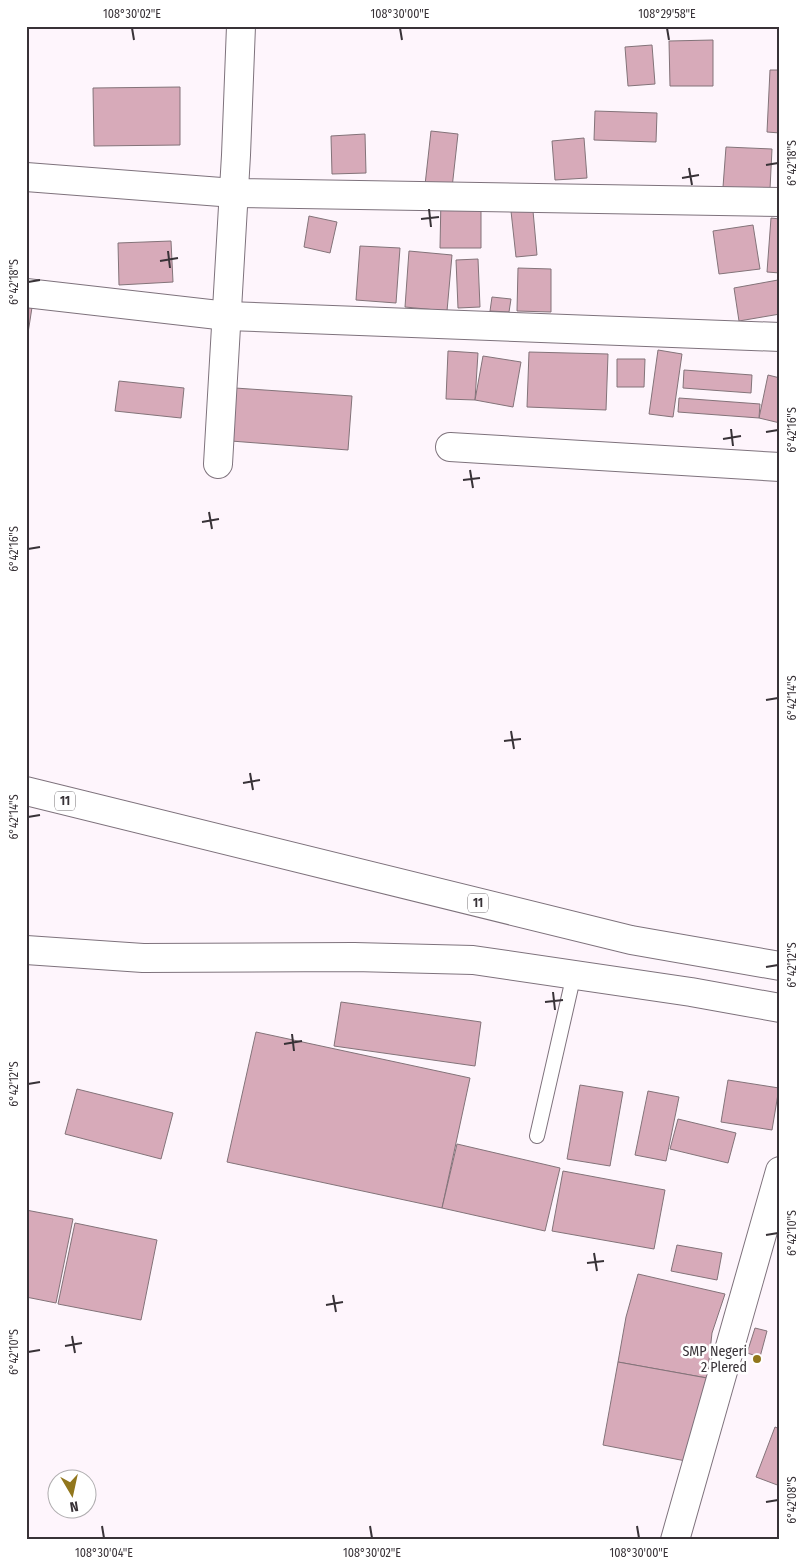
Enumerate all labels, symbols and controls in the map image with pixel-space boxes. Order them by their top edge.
text: 108°30'02"E [103,7,161,21]
text: 108°30'00"E [371,7,430,21]
text: 108°29'58"E [638,7,696,21]
text: 6°42'18"S [785,140,799,186]
text: 6°42'18"S [7,259,21,305]
text: 6°42'16"S [785,407,799,453]
text: 6°42'16"S [7,526,21,572]
text: 6°42'14"S [785,675,799,721]
road number: 11 [55,791,75,810]
text: 6°42'14"S [7,794,21,840]
road number: 11 [468,894,488,912]
text: 6°42'12"S [785,942,799,988]
text: 6°42'12"S [7,1061,21,1107]
text: 6°42'10"S [785,1210,799,1256]
text: 6°42'10"S [7,1329,21,1375]
place label: SMP Negeri 2 Plered [683,1343,747,1376]
marker: SMP Negeri 2 Plered [751,1353,763,1365]
north arrow [48,1468,98,1518]
text: 6°42'08"S [785,1476,799,1524]
text: N [68,1497,79,1515]
text: 108°30'04"E [75,1546,133,1560]
text: 108°30'02"E [343,1546,401,1560]
text: 108°30'00"E [610,1546,669,1560]

